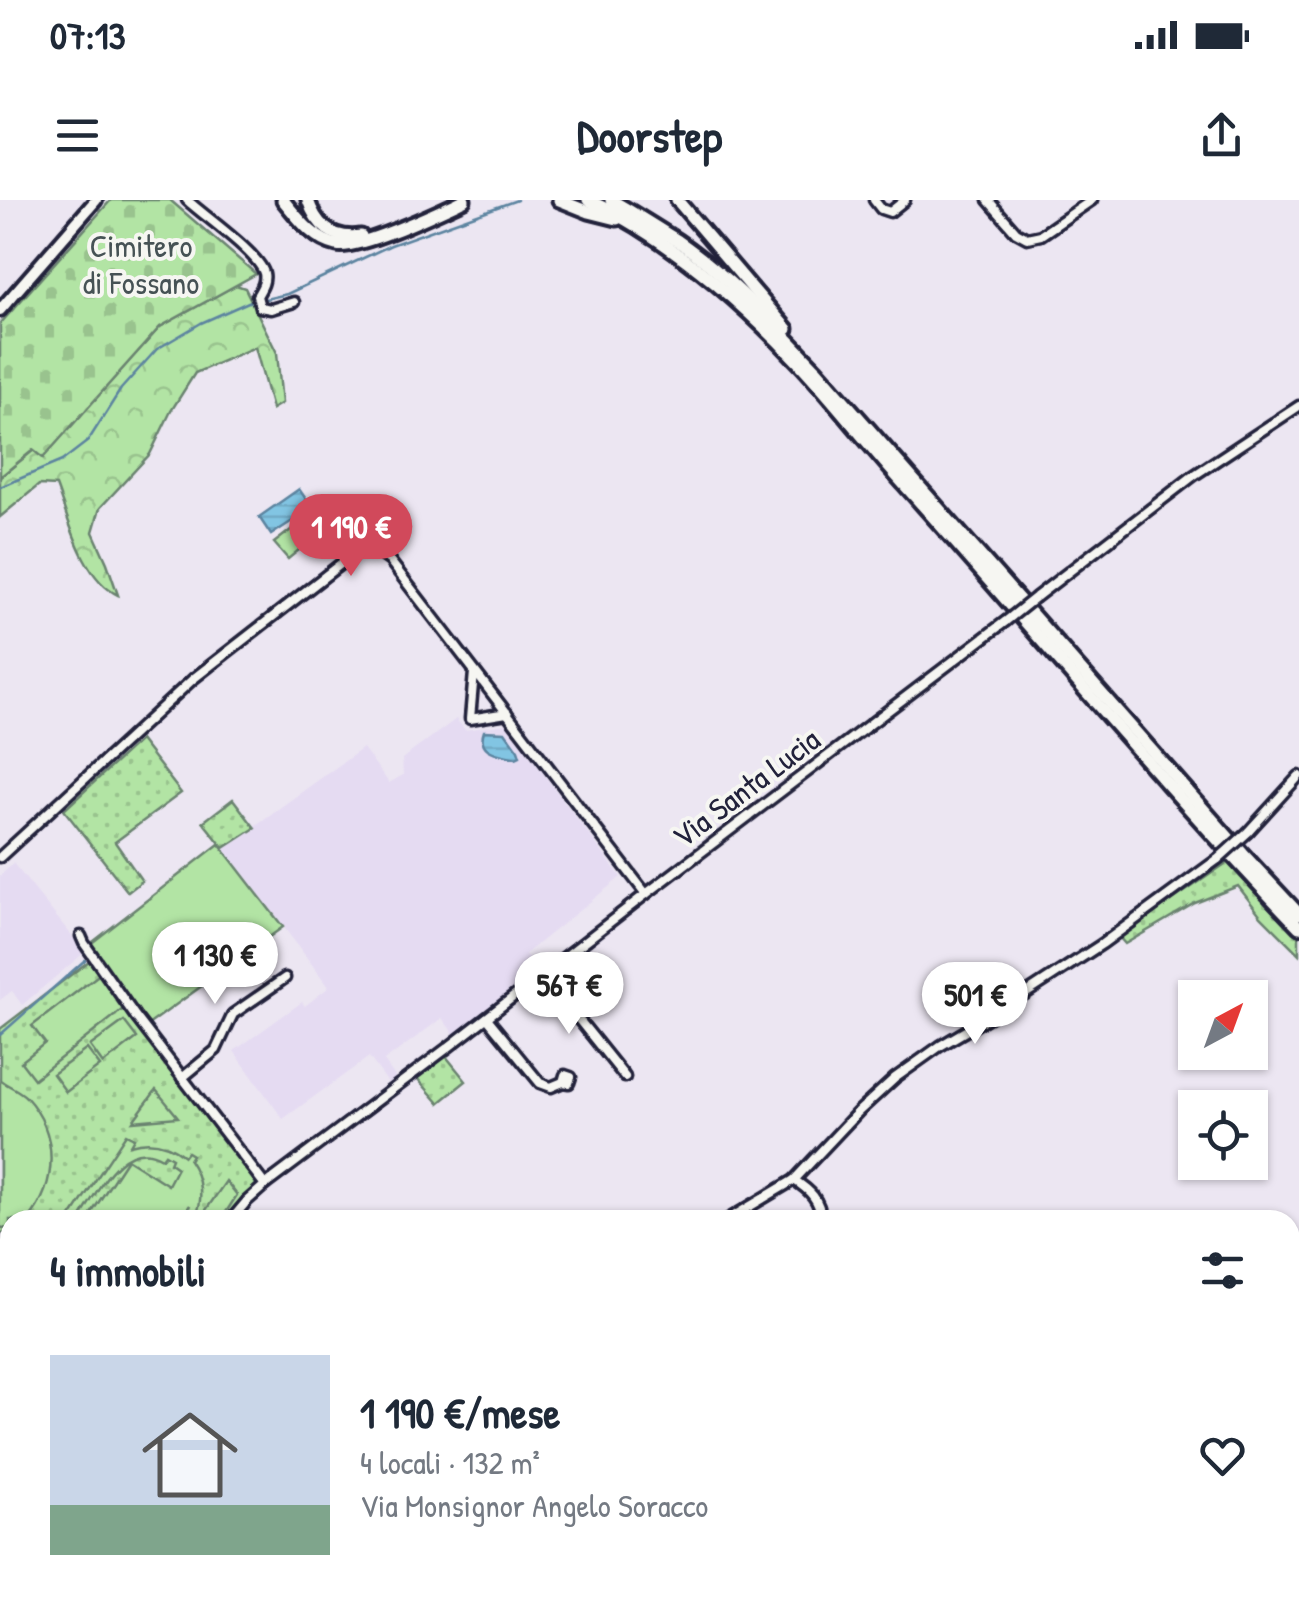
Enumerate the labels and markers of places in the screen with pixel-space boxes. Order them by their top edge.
pin: 1 190 € [259,494,443,579]
pin: 1 130 € [123,922,307,1007]
pin: 567 € [499,952,639,1037]
pin: 501 € [905,962,1045,1047]

